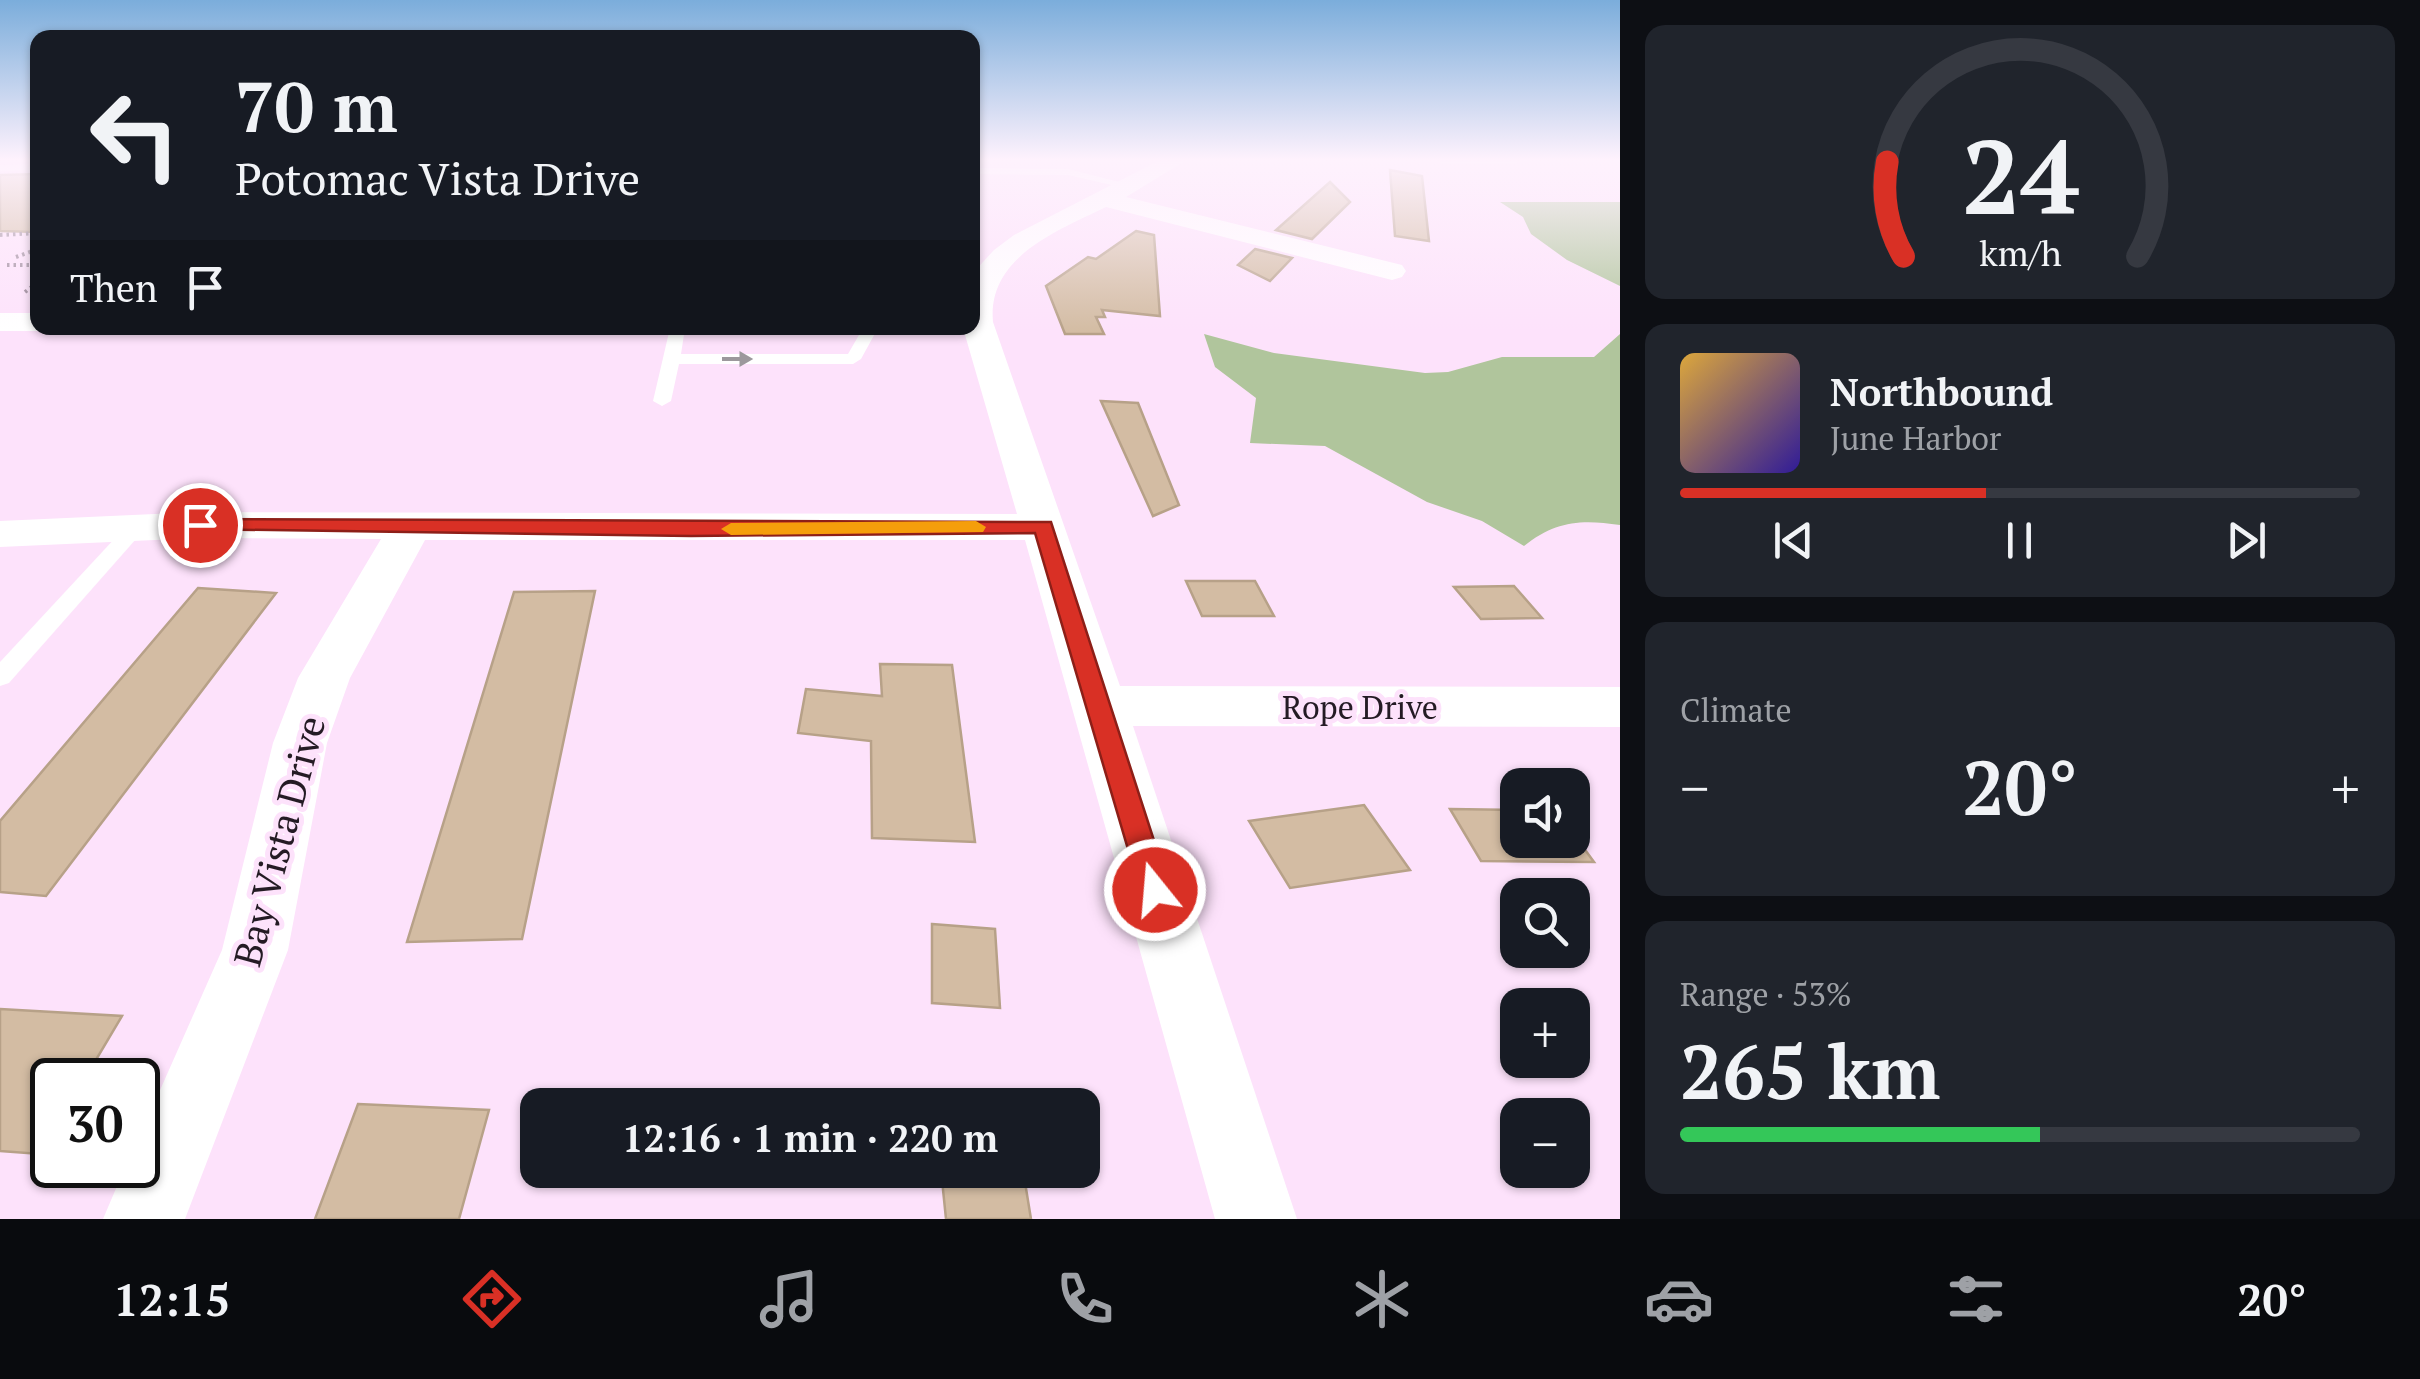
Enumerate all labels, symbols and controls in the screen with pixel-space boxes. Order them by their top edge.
text: 70 m [235,59,398,152]
icon: left [70,70,200,200]
text: 24 [1961,106,2079,244]
text: Potomac Vista Drive [235,148,640,208]
text: km/h [1979,229,2061,276]
icon: arrive [178,260,233,315]
text: Then [70,263,158,313]
one-way arrow [722,351,754,367]
text: Northbound [1830,367,2053,417]
text: June Harbor [1830,417,2001,459]
pin [158,483,243,568]
icon: arrive [173,498,228,553]
icon: previous [1766,513,1821,568]
icon: pause [1992,513,2047,568]
icon: next [2219,513,2274,568]
street label: Rope Drive [1282,686,1438,728]
text: Climate [1680,689,1792,731]
street label: Bay Vista Drive [222,710,336,972]
text: 20° [1962,737,2078,836]
text: − [1680,751,1709,824]
text: + [2331,751,2360,824]
map controls [1500,768,1590,1188]
button: sound [1500,768,1590,858]
position arrow [1103,838,1207,942]
button: search [1500,878,1590,968]
text: Range · 53% [1680,973,1852,1015]
button: + [1500,988,1590,1078]
text: 265 km [1680,1021,1940,1120]
speed limit sign: 30 [30,1058,160,1188]
button: − [1500,1098,1590,1188]
text: 12:16 · 1 min · 220 m [622,1113,998,1163]
icon: directions [457,1264,527,1334]
icon: music [754,1264,824,1334]
icon: phone [1050,1264,1120,1334]
icon: climate [1347,1264,1417,1334]
icon: car [1644,1264,1714,1334]
icon: filters [1941,1264,2011,1334]
text: 12:15 [113,1269,230,1329]
text: 20° [2237,1269,2307,1329]

